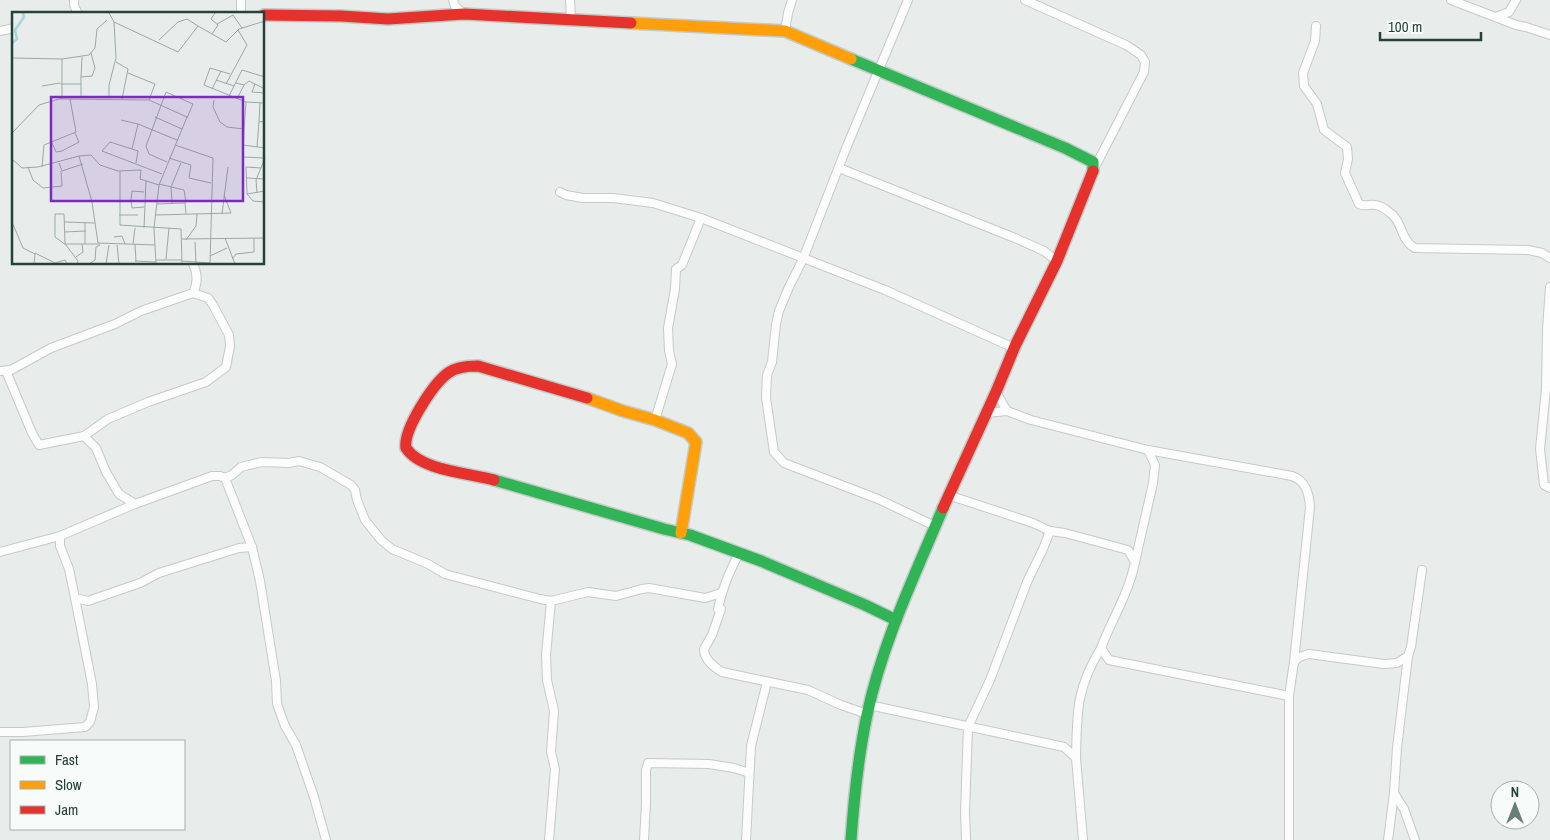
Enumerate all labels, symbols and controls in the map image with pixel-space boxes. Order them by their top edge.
scale bar [1380,10,1481,42]
inset map [12,12,265,265]
text: 100 m [1388,16,1422,37]
legend [10,740,185,830]
text: Fast [55,749,79,770]
text: Slow [55,774,82,795]
north arrow [1490,780,1540,830]
text: N [1511,783,1519,801]
text: Jam [55,799,78,820]

